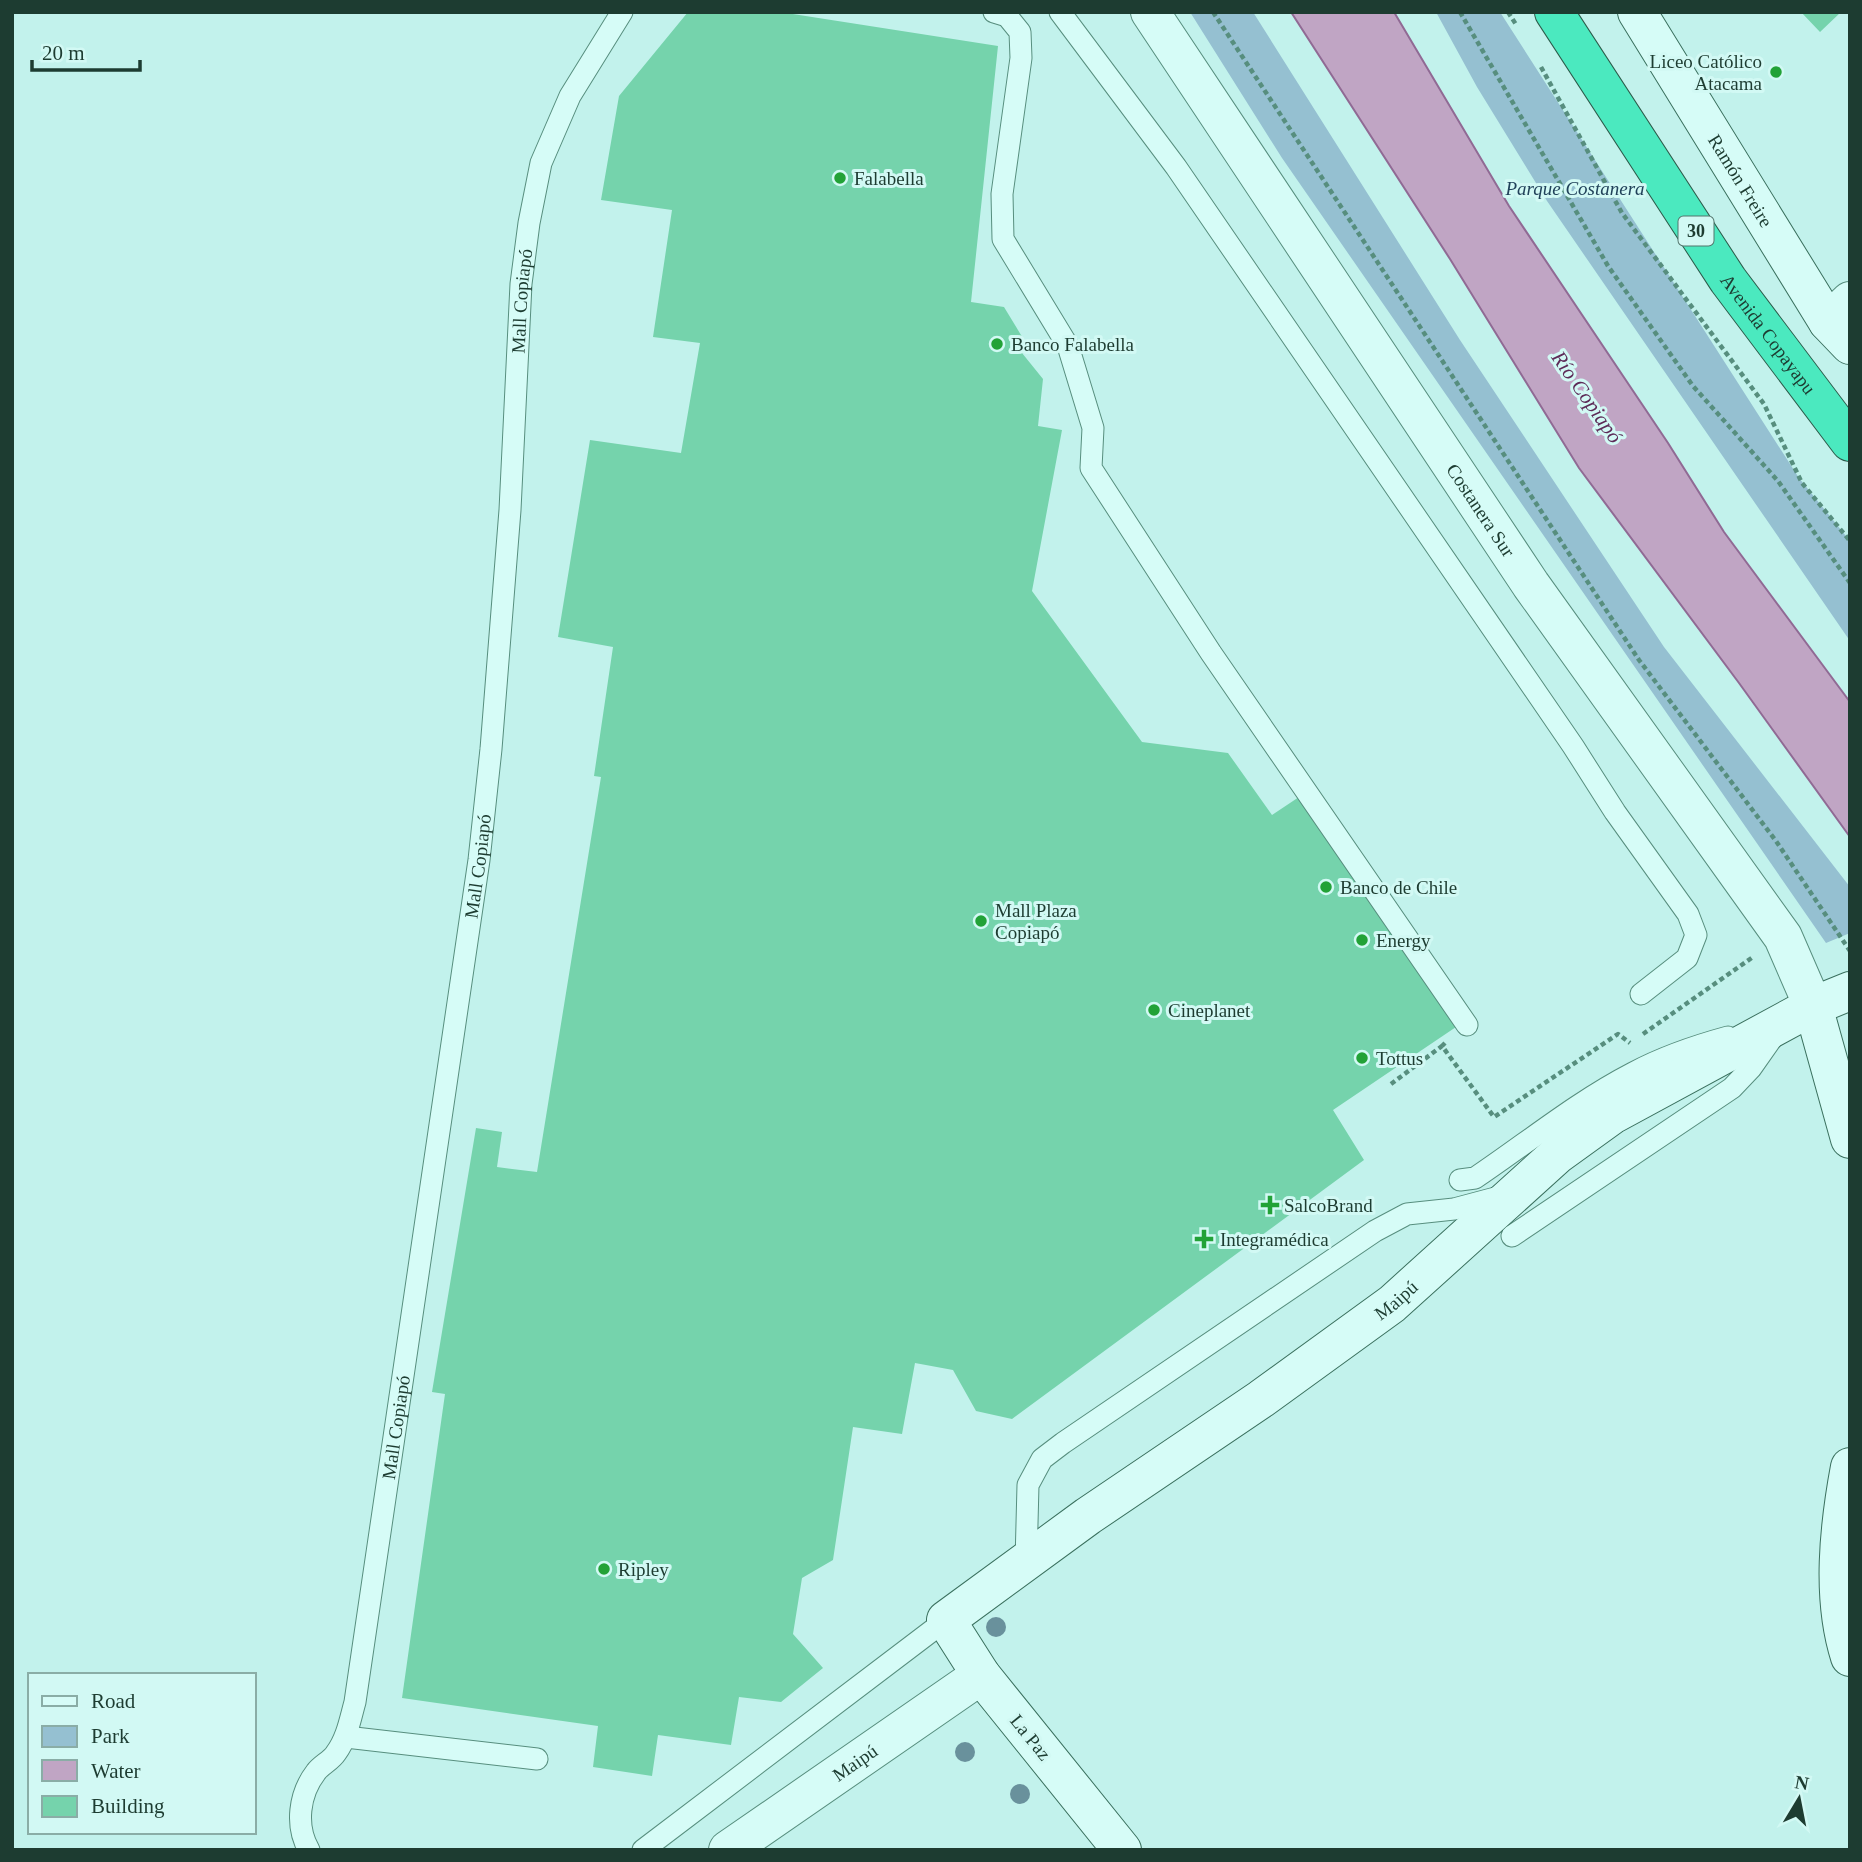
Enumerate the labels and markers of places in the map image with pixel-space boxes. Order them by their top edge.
place label: Liceo Católico Atacama [1650,51,1763,94]
marker: Liceo Católico Atacama [1768,64,1784,80]
place label: Falabella [854,168,924,189]
marker: Falabella [832,170,848,186]
place label: Banco Falabella [1011,334,1134,355]
marker: Banco Falabella [989,336,1005,352]
place label: Banco de Chile [1340,877,1457,898]
marker: Banco de Chile [1318,879,1334,895]
place label: Mall Plaza Copiapó [995,900,1077,943]
marker: Mall Plaza Copiapó [973,913,989,929]
place label: Energy [1376,930,1431,951]
marker: Energy [1354,932,1370,948]
place label: Cineplanet [1168,1000,1251,1021]
marker: Cineplanet [1146,1002,1162,1018]
place label: Tottus [1376,1048,1423,1069]
marker: Tottus [1354,1050,1370,1066]
place label: SalcoBrand [1284,1195,1373,1216]
marker: SalcoBrand [1262,1197,1278,1213]
marker: Integramédica [1194,1229,1214,1249]
place label: Integramédica [1220,1229,1329,1250]
place label: Ripley [618,1559,669,1580]
marker: Ripley [596,1561,612,1577]

